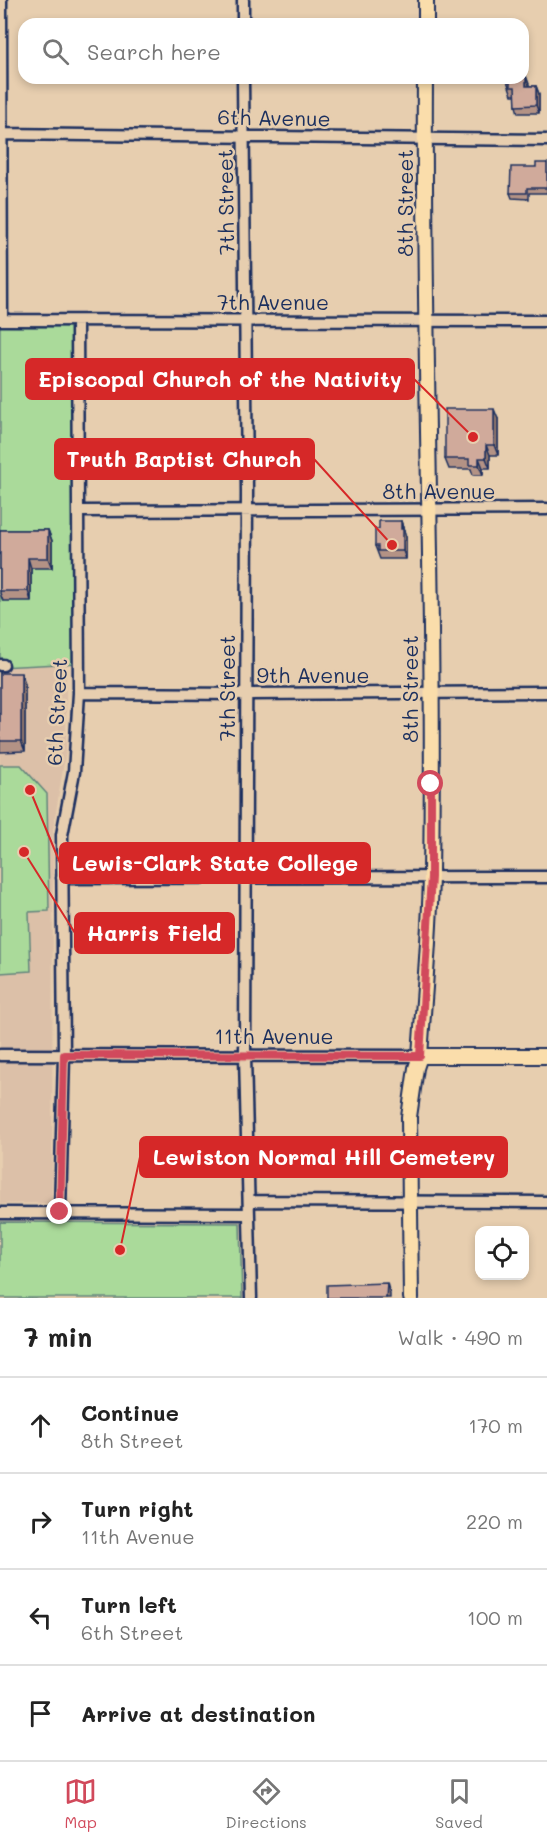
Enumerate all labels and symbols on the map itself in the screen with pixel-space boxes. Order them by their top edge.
street label: 6th Avenue [217,103,331,131]
street label: 7th Street [211,149,239,255]
street label: 8th Street [391,149,418,257]
street label: 7th Avenue [217,288,329,315]
callout: Episcopal Church of the Nativity [26,359,414,399]
text: Episcopal Church of the Nativity [38,364,402,393]
callout: Truth Baptist Church [55,439,314,479]
text: Truth Baptist Church [67,444,301,473]
street label: 8th Avenue [382,477,496,504]
street label: 7th Street [213,635,240,741]
street label: 8th Street [396,635,423,743]
street label: 6th Street [40,658,72,766]
street label: 9th Avenue [257,661,369,688]
route start [417,770,443,796]
callout: Lewis-Clark State College [60,843,370,883]
text: Lewis-Clark State College [72,848,358,877]
callout: Harris Field [75,913,234,953]
text: Harris Field [86,918,222,947]
street label: 11th Avenue [214,1022,334,1049]
callout: Lewiston Normal Hill Cemetery [140,1137,507,1177]
text: Lewiston Normal Hill Cemetery [153,1142,495,1171]
route end [46,1198,72,1224]

